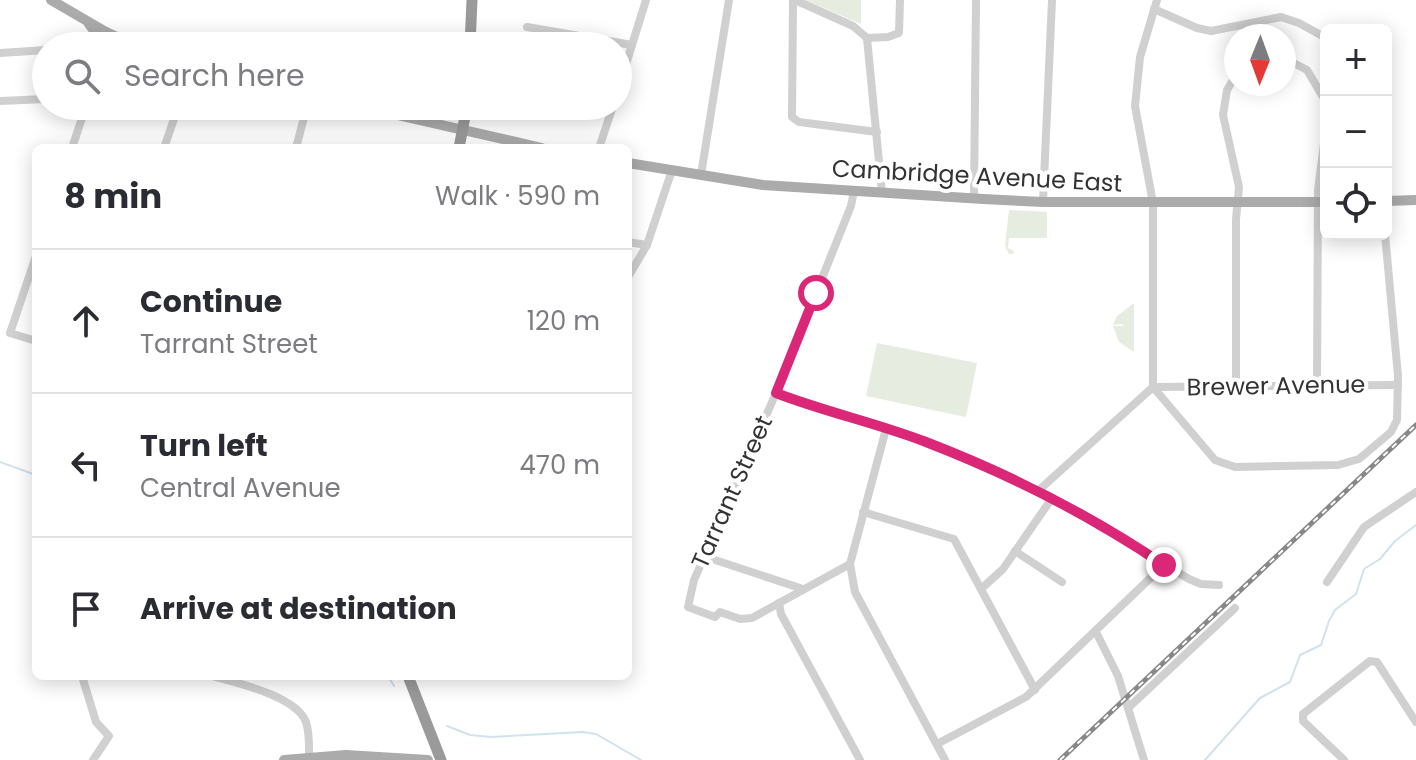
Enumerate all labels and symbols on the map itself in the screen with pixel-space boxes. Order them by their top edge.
north arrow [1224,24,1296,96]
street label: Cambridge Avenue East [831,151,1123,200]
route start [798,275,834,311]
street label: Brewer Avenue [1186,367,1366,404]
street label: Tarrant Street [683,410,780,573]
route end [1146,547,1182,583]

